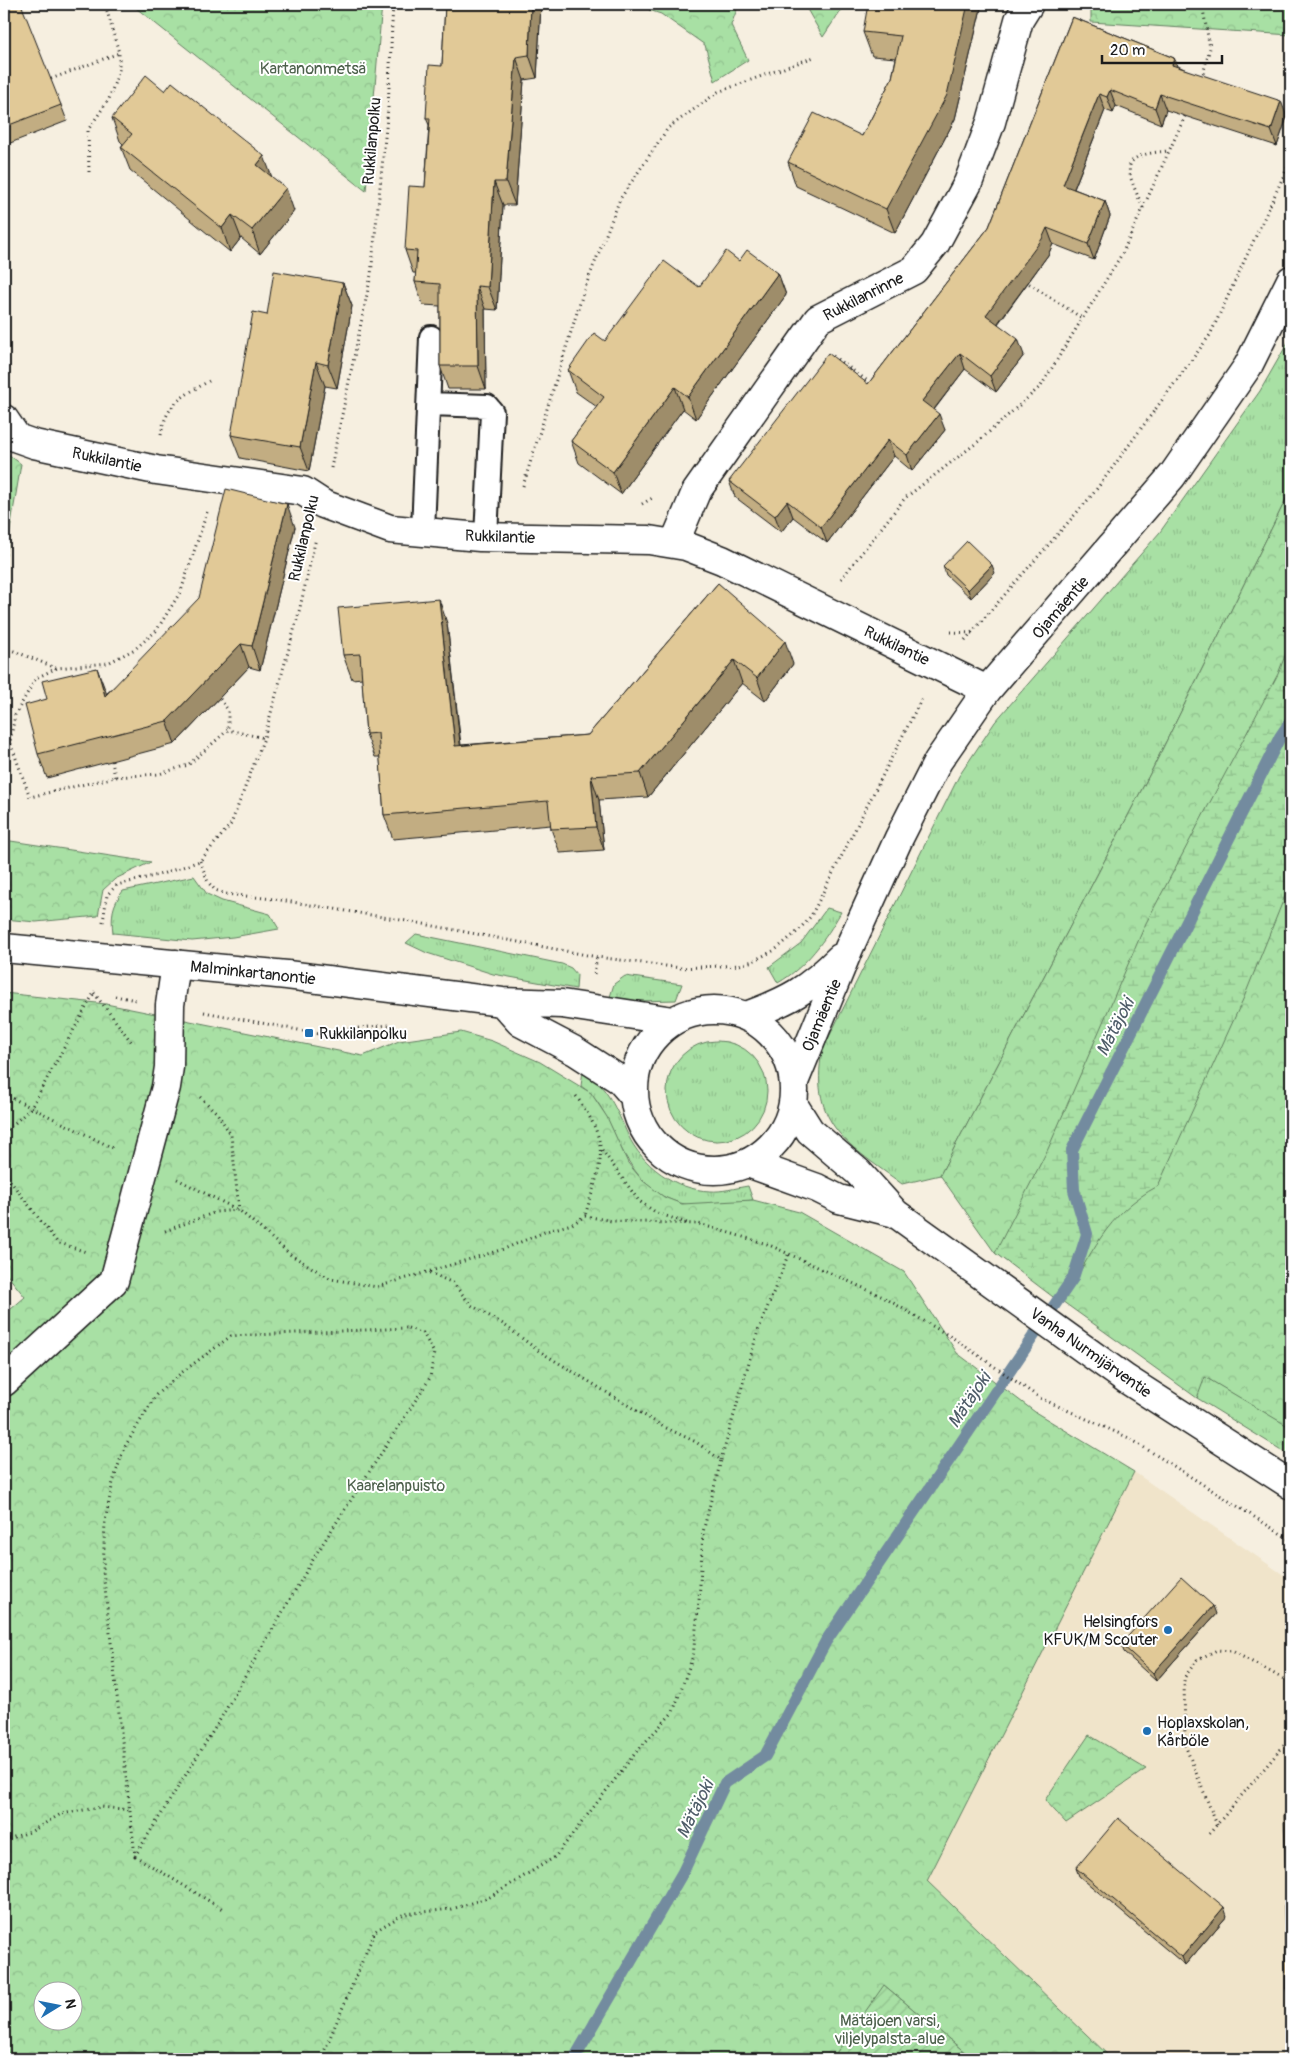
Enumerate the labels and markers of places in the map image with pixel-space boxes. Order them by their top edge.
place label: Rukkilanpolku [319,1024,407,1044]
marker: Rukkilanpolku [303,1027,315,1039]
place label: Helsingfors KFUK/M Scouter [1044,1612,1158,1650]
marker: Helsingfors KFUK/M Scouter [1162,1624,1174,1636]
place label: Hoplaxskolan, Kårböle [1157,1713,1249,1751]
marker: Hoplaxskolan, Kårböle [1141,1725,1153,1737]

